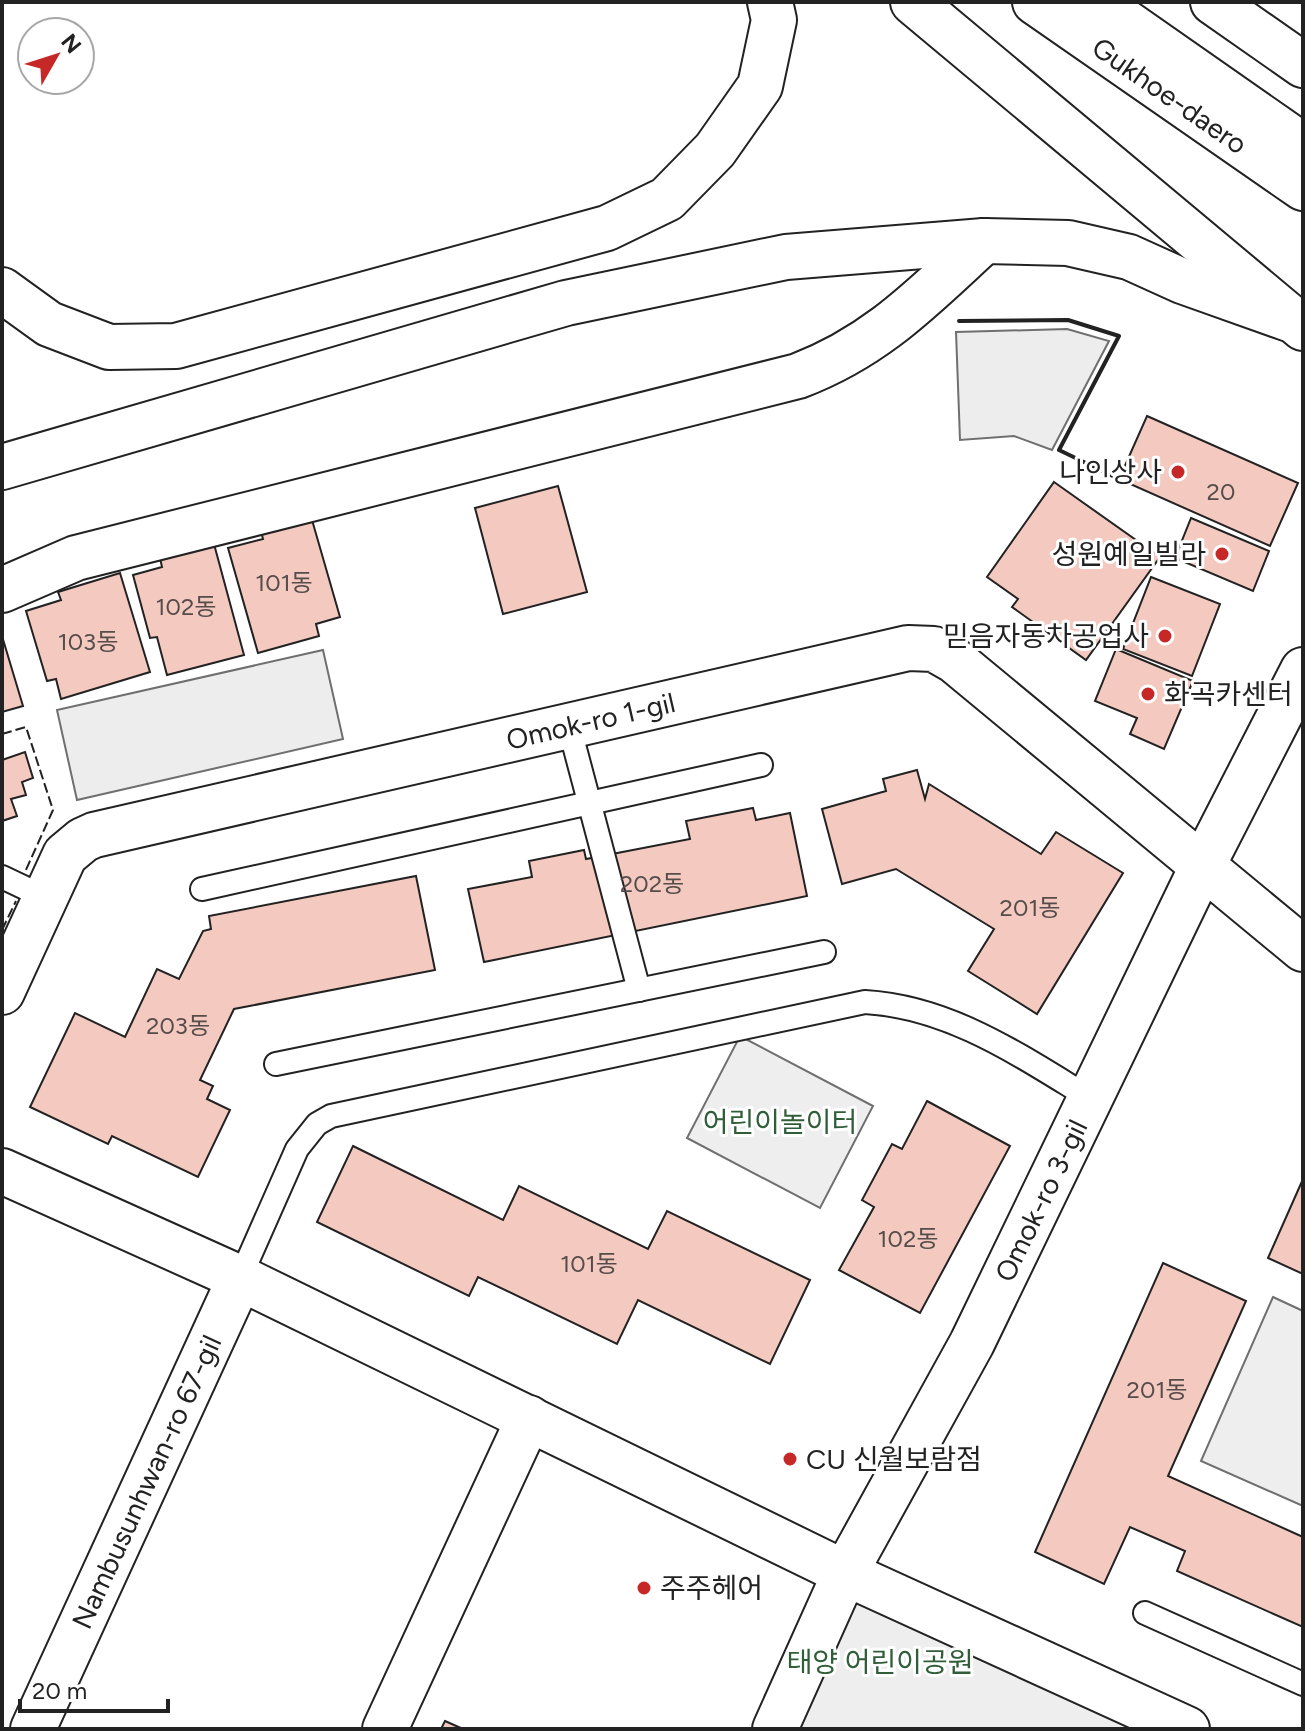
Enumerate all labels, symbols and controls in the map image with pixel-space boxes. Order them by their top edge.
north arrow [16,16,96,96]
text: N [55,29,87,59]
street label: Gukhoe-daero [1086,30,1254,161]
place label: 나인상사 [1059,455,1162,489]
marker: 나인상사 [1169,463,1187,481]
house number: 20 [1207,477,1235,506]
place label: 성원예일빌라 [1051,537,1206,571]
marker: 성원예일빌라 [1213,545,1231,563]
house number: 101동 [255,568,313,597]
house number: 102동 [156,592,216,621]
place label: 믿음자동차공업사 [943,619,1149,653]
house number: 103동 [58,627,118,656]
marker: 믿음자동차공업사 [1156,627,1174,645]
place label: 화곡카센터 [1164,677,1293,711]
street label: Omok-ro 1-gil [503,685,678,757]
marker: 화곡카센터 [1139,685,1157,703]
house number: 202동 [620,869,684,898]
house number: 201동 [1000,893,1060,922]
house number: 203동 [146,1011,210,1040]
park label: 어린이놀이터 [703,1105,857,1139]
street label: Omok-ro 3-gil [987,1114,1094,1287]
house number: 102동 [878,1224,938,1253]
house number: 101동 [560,1249,618,1278]
street label: Nambusunhwan-ro 67-gil [64,1330,228,1634]
house number: 201동 [1127,1375,1187,1404]
place label: CU 신월보람점 [806,1442,982,1476]
marker: CU 신월보람점 [781,1450,799,1468]
place label: 주주헤어 [660,1571,763,1605]
marker: 주주헤어 [635,1579,653,1597]
park label: 태양 어린이공원 [786,1645,974,1679]
scale bar [20,1663,168,1713]
text: 20 m [32,1676,87,1705]

